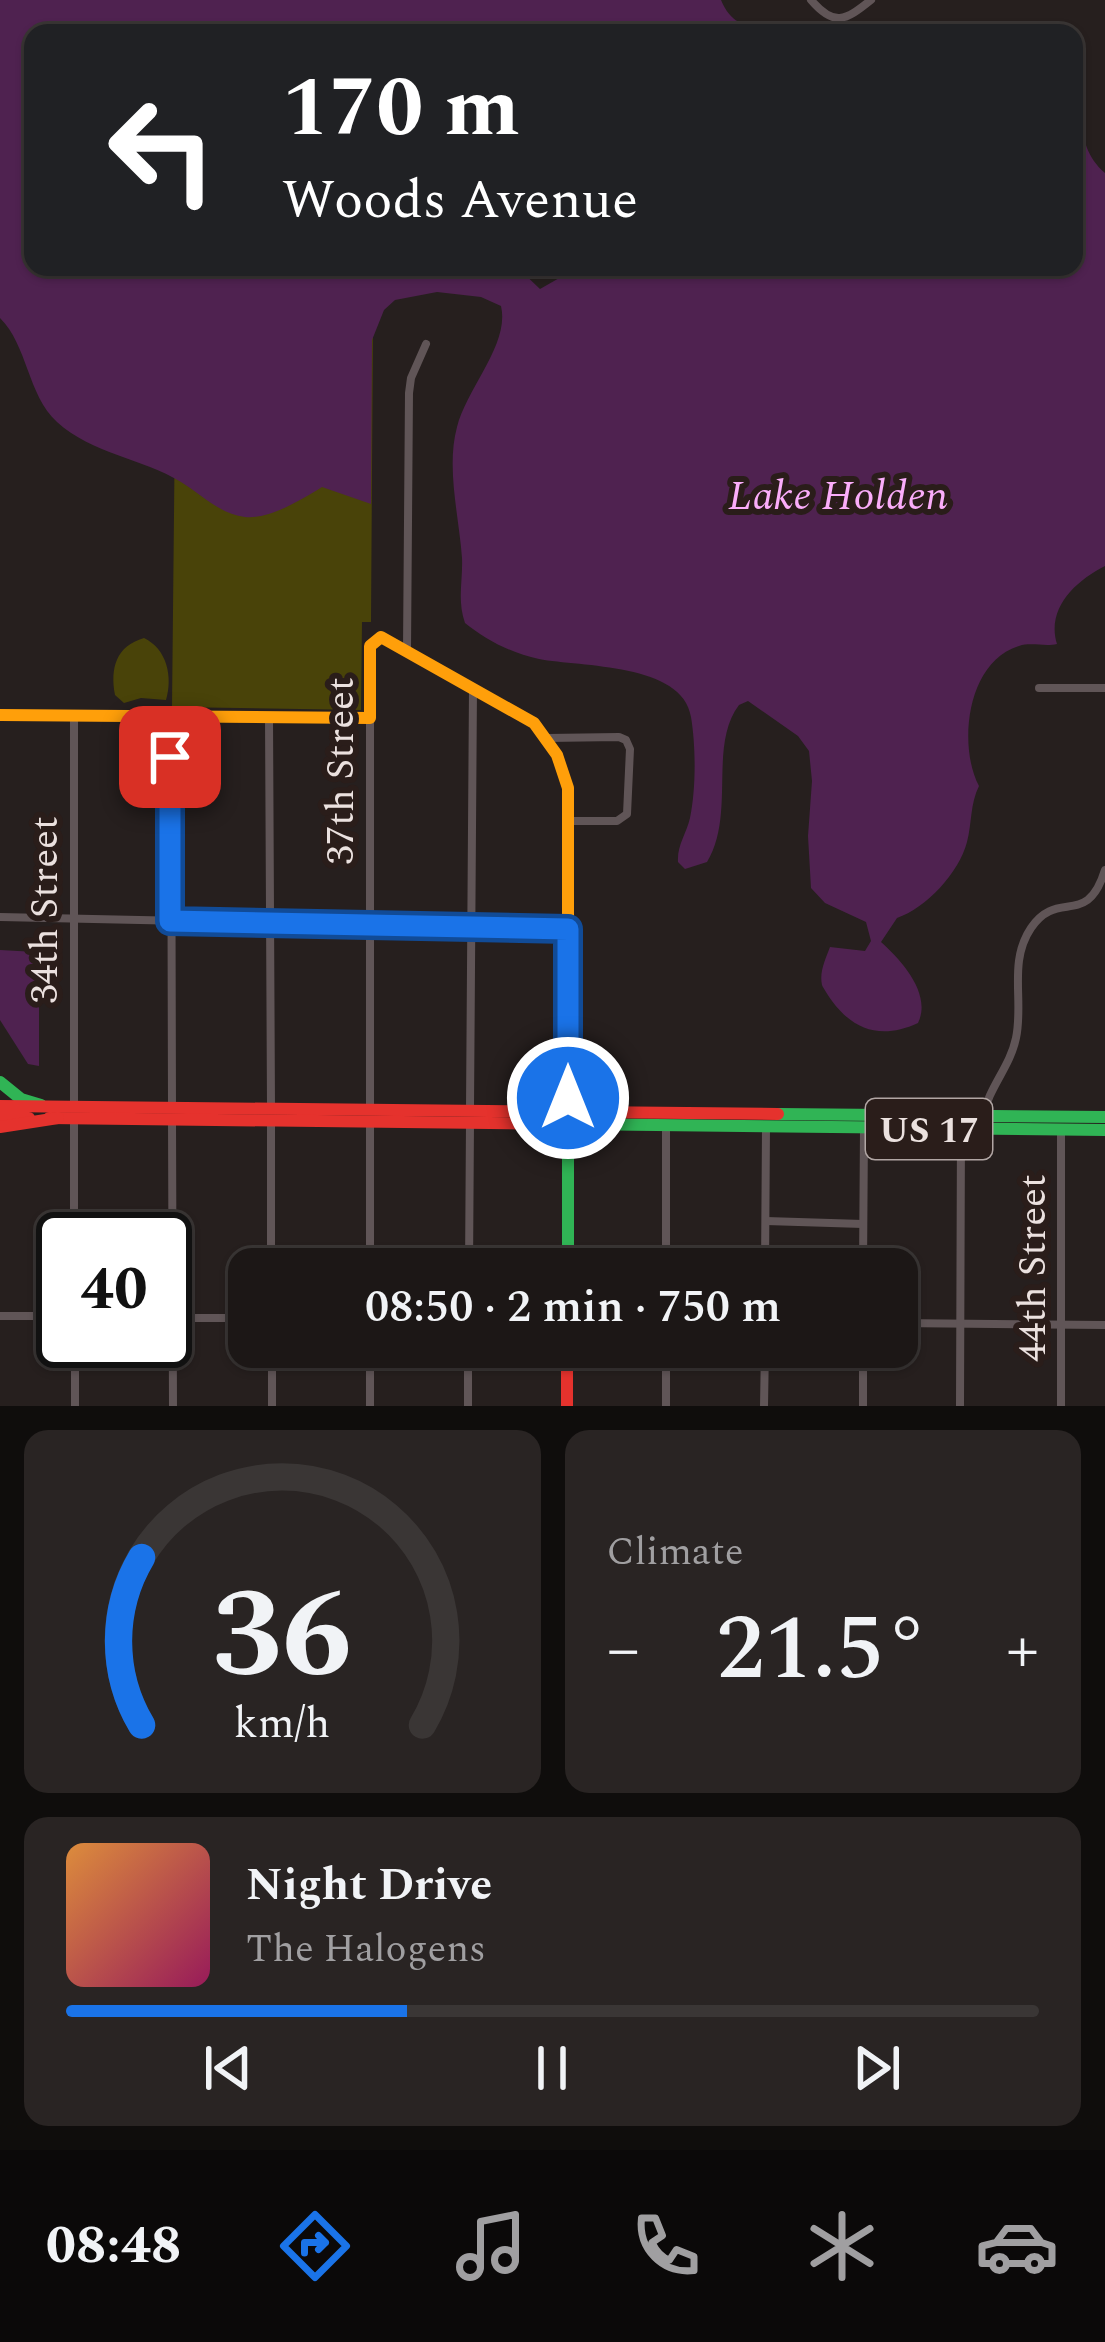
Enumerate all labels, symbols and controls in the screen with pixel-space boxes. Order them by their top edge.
text: 170 m [282,45,520,173]
icon: left [84,72,240,228]
text: Woods Avenue [282,160,638,242]
water label: Lake Holden [728,465,948,528]
street label: 37th Street [312,677,371,865]
pin [119,706,221,808]
icon: arrive [137,724,203,790]
street label: 34th Street [16,816,75,1004]
position arrow [505,1035,631,1161]
road number: US 17 [866,1099,992,1159]
street label: 44th Street [1004,1174,1063,1362]
speed limit sign: 40 [36,1212,192,1368]
text: 08:50 · 2 min · 750 m [365,1273,781,1342]
text: Climate [607,1523,744,1582]
text: 36 [212,1542,352,1732]
text: 21.5° [716,1582,929,1719]
text: − [607,1600,640,1701]
text: + [1006,1600,1039,1701]
text: km/h [234,1691,331,1756]
text: Night Drive [246,1851,492,1920]
text: The Halogens [246,1920,486,1979]
icon: previous [195,2035,261,2101]
icon: pause [519,2035,585,2101]
icon: next [844,2035,910,2101]
icon: directions [273,2204,357,2288]
icon: music [449,2204,533,2288]
icon: phone [624,2204,708,2288]
icon: climate [800,2204,884,2288]
icon: car [975,2204,1059,2288]
text: 08:48 [46,2205,181,2287]

